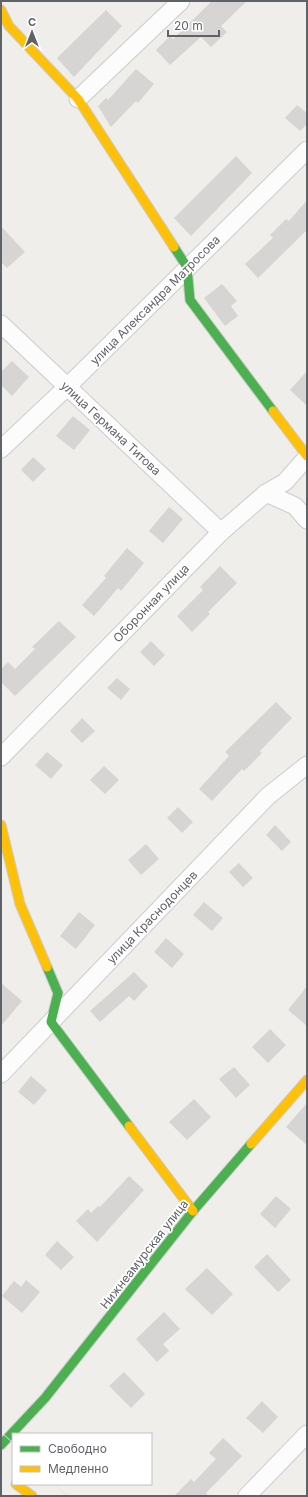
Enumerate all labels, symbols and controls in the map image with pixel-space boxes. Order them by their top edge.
north arrow [12,12,52,52]
scale bar [168,12,219,38]
text: С [28,15,36,29]
text: 20 m [174,18,203,33]
street label: улица Александра Матросова [87,232,223,368]
street label: улица Германа Титова [58,378,164,478]
street label: Оборонная улица [110,561,192,645]
street label: улица Краснодонцев [104,867,200,967]
street label: Нижнеамурская улица [97,1196,191,1312]
legend [12,1433,152,1485]
text: Свободно [48,1441,107,1456]
text: Медленно [48,1461,109,1476]

